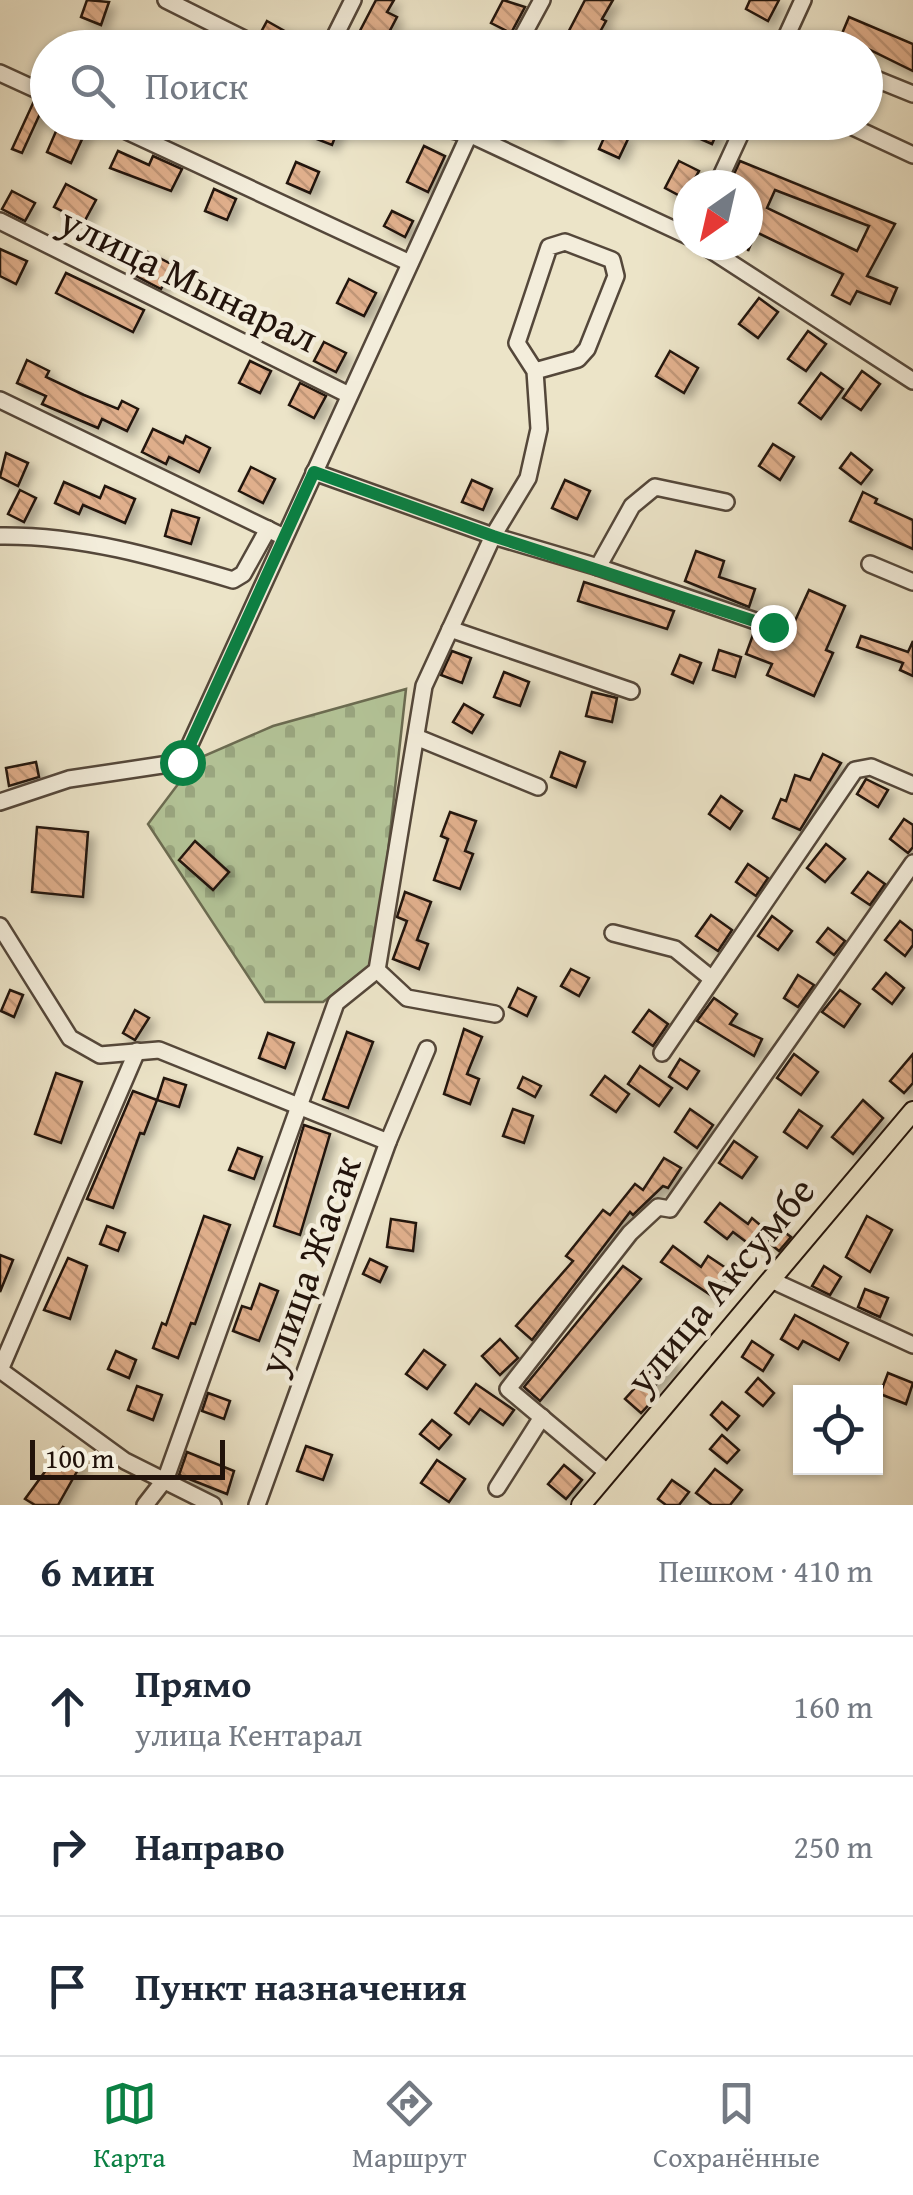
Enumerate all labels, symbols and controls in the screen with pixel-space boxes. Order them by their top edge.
search box [30,30,883,140]
text: Поиск [145,57,248,113]
icon: search [65,58,120,113]
north arrow [673,170,763,260]
street label: улица Мынарал [49,190,328,367]
route end [751,605,797,651]
route start [160,740,206,786]
street label: улица Жасак [241,1147,375,1383]
street label: улица Аксумбе [610,1163,828,1407]
map controls [793,1385,883,1475]
button: locate [793,1385,883,1475]
scale bar [30,1435,225,1480]
text: 100 m [45,1437,114,1478]
text: 6 мин [40,1540,155,1601]
text: Пешком · 410 m [658,1547,873,1594]
text: Прямо [135,1655,251,1711]
icon: ahead [40,1679,95,1734]
text: 160 m [794,1683,873,1730]
text: улица Кентарал [135,1711,362,1758]
text: Направо [135,1818,285,1874]
icon: right [40,1819,95,1874]
text: 250 m [794,1823,873,1870]
text: Пункт назначения [135,1958,467,2014]
icon: arrive [40,1959,95,2014]
tab: Карта [93,2076,166,2177]
tab: Маршрут [352,2076,467,2177]
tab: Сохранённые [653,2076,820,2177]

